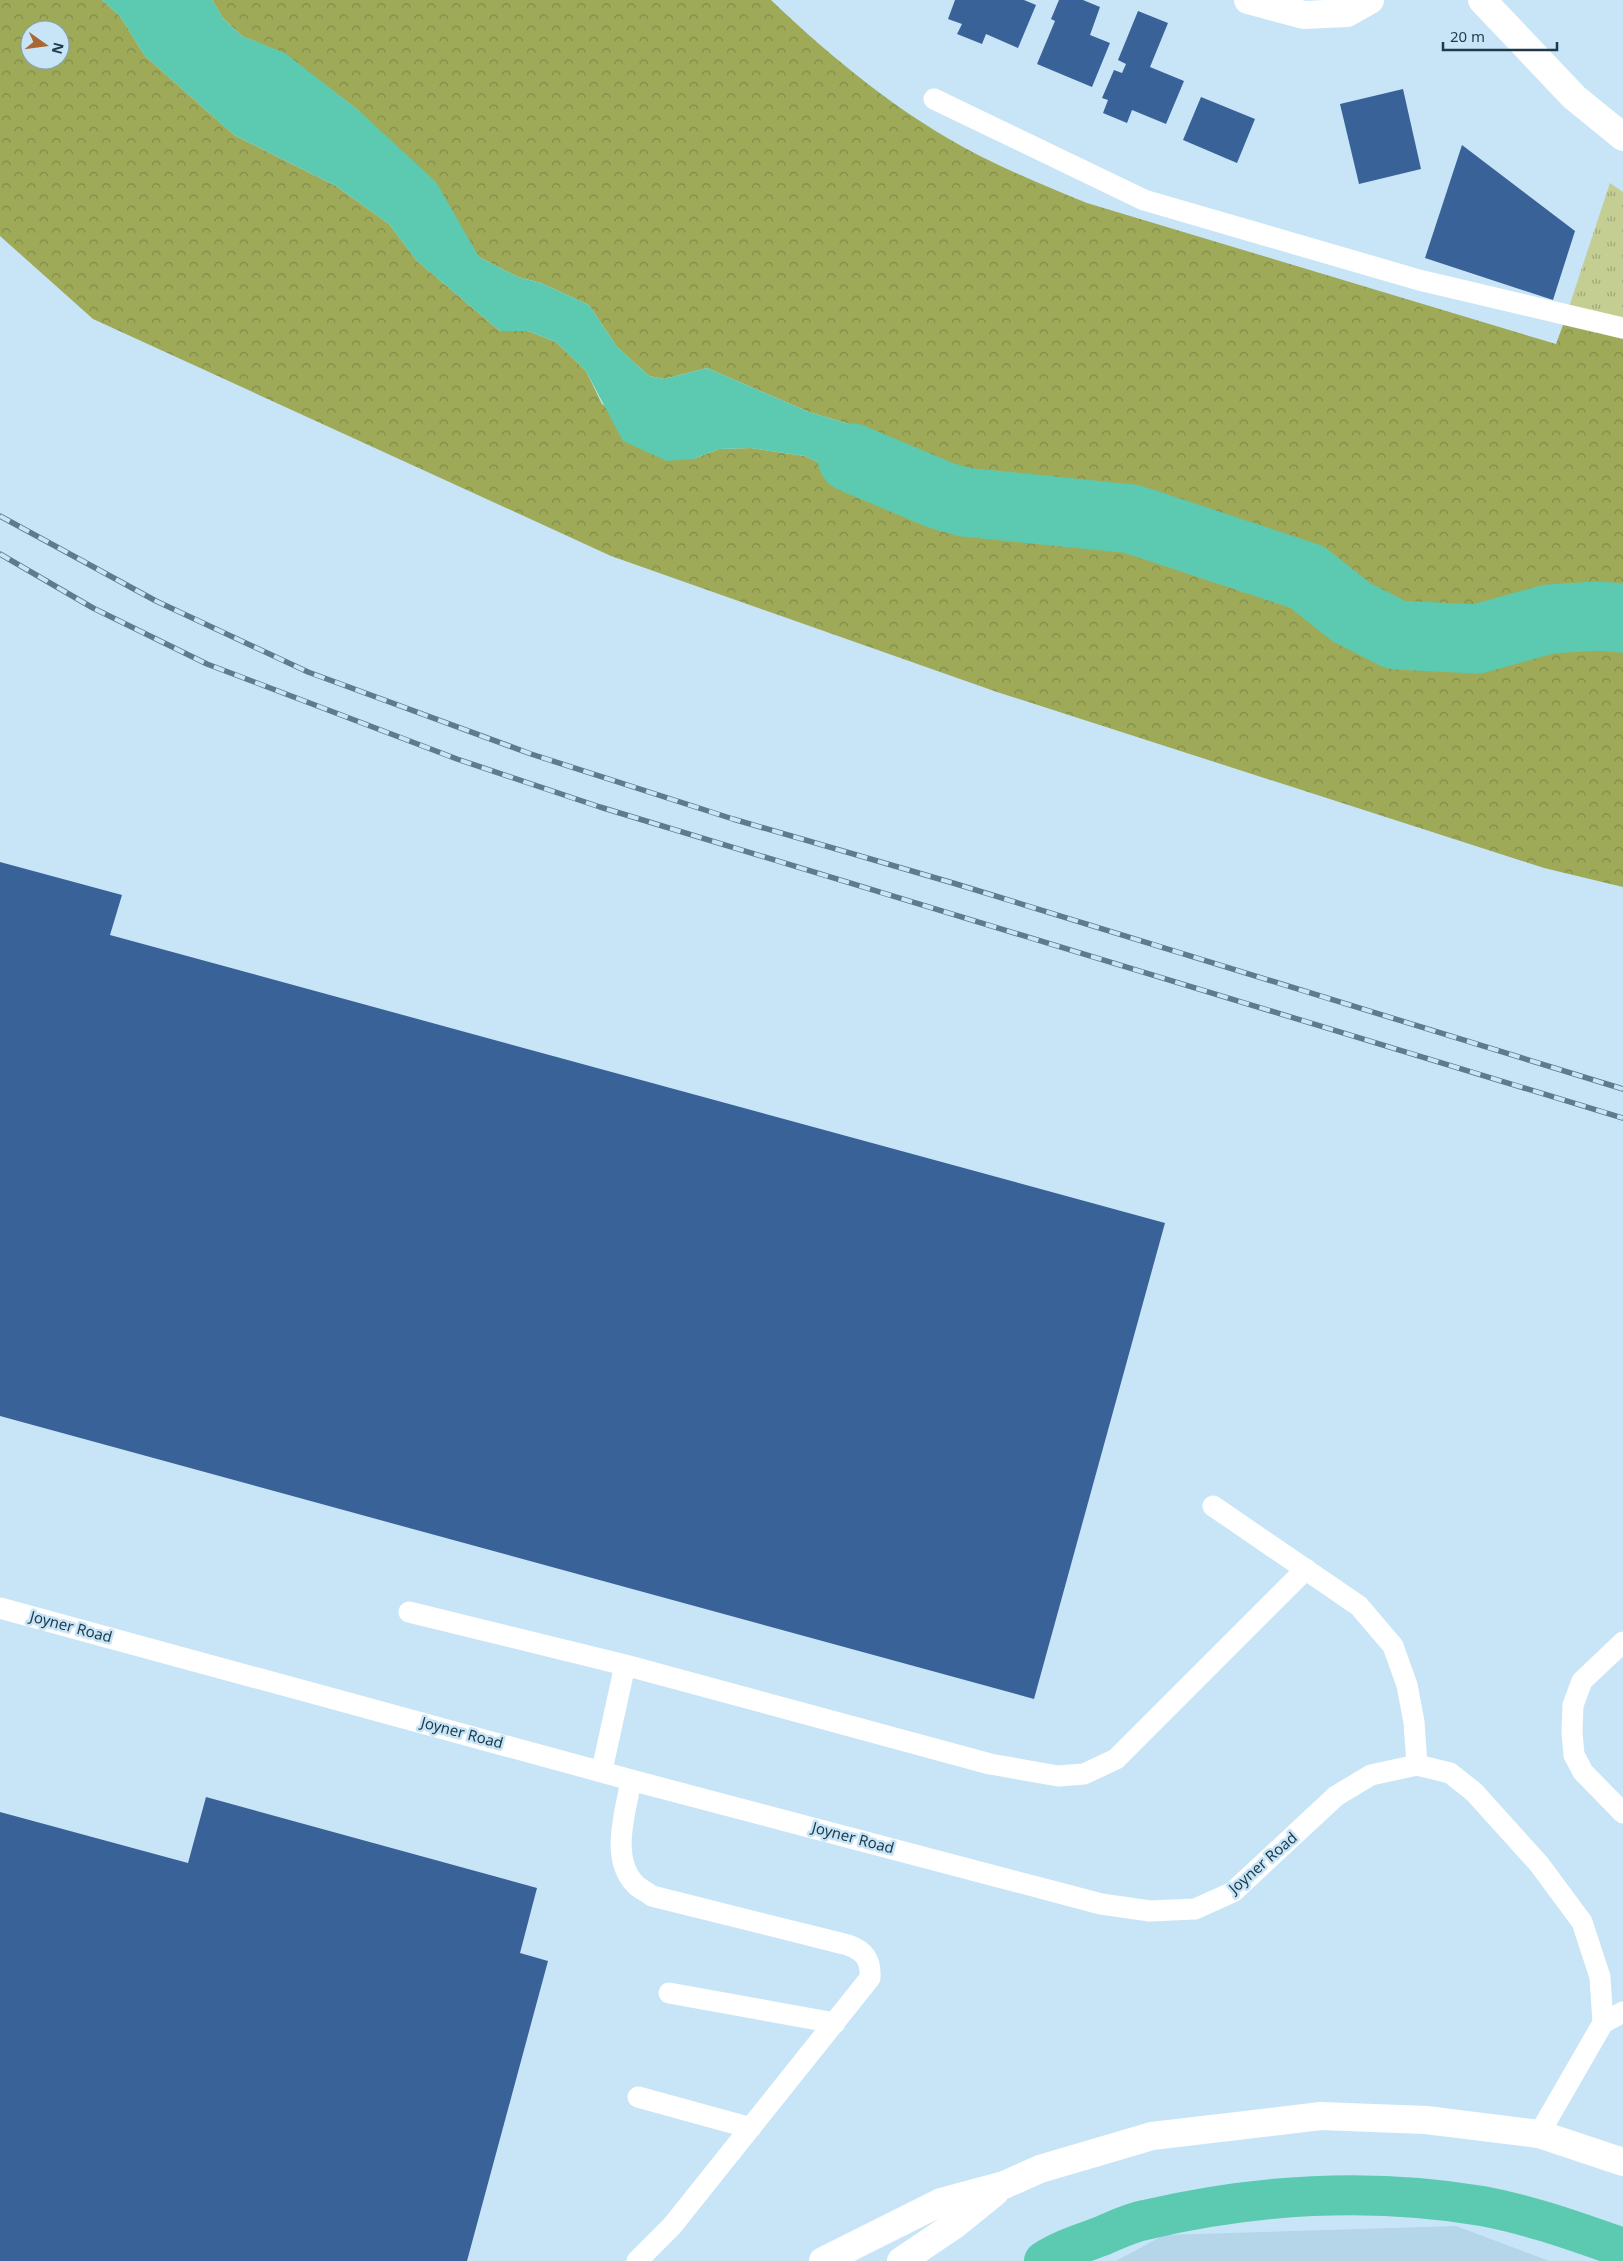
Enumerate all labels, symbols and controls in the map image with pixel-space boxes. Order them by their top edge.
north arrow [20,20,70,70]
scale bar [1443,20,1557,52]
text: 20 m [1450,26,1485,46]
text: N [48,40,69,56]
street label: Joyner Road [26,1605,115,1647]
street label: Joyner Road [417,1711,506,1753]
street label: Joyner Road [808,1816,897,1858]
street label: Joyner Road [1222,1827,1301,1899]

